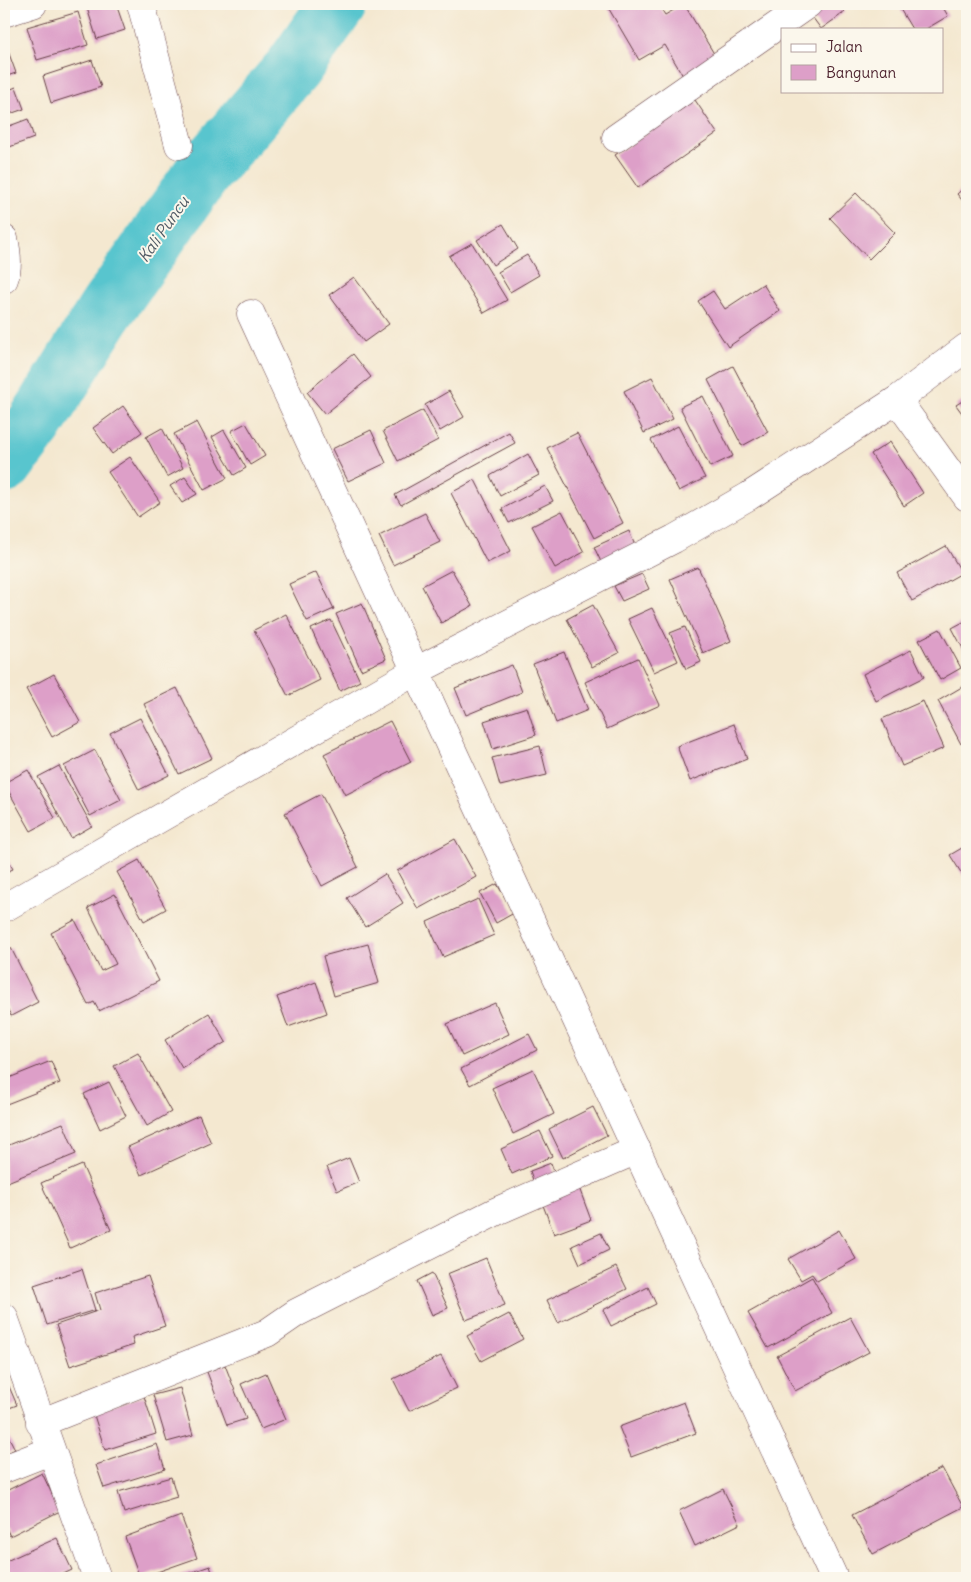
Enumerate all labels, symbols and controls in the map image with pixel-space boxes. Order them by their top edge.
legend [781,28,944,92]
text: Jalan [826,37,863,56]
text: Bangunan [826,63,896,82]
water label: Kali Puncu [133,191,194,266]

